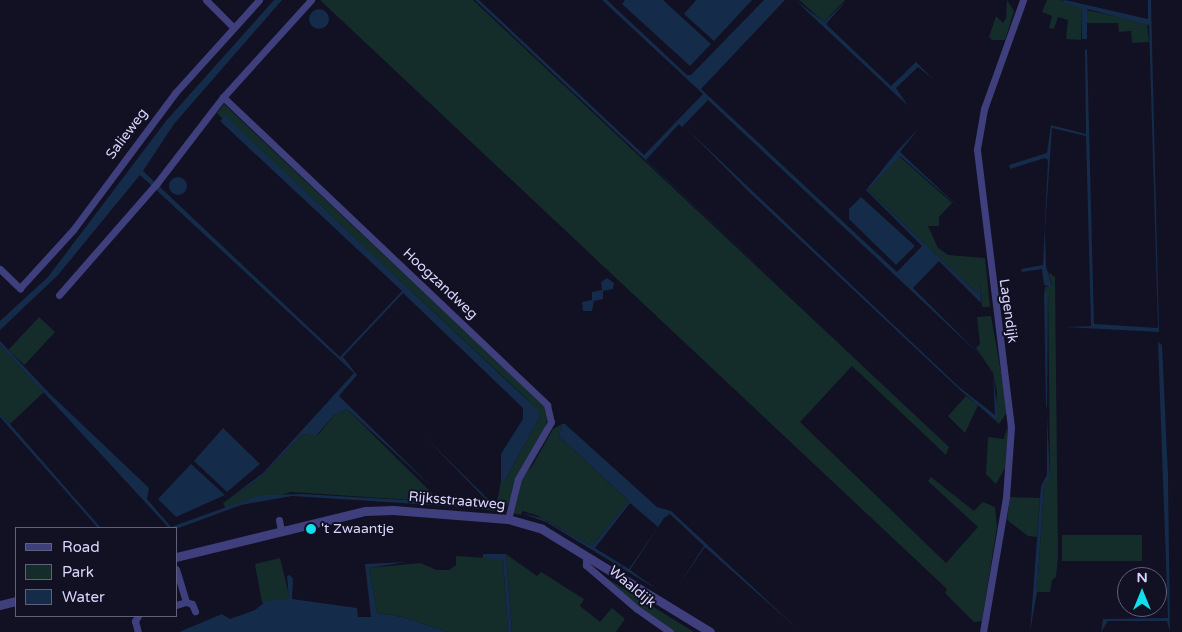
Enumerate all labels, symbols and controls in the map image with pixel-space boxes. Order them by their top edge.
street label: Salieweg [103,105,151,163]
street label: Hoogzandweg [399,245,481,323]
street label: Lagendijk [995,278,1021,344]
street label: Rijksstraatweg [408,488,506,514]
place label: 't Zwaantje [321,521,394,537]
marker: 't Zwaantje [305,523,317,535]
legend [15,527,178,617]
text: Road [62,538,100,556]
street label: Waaldijk [605,562,659,612]
text: Park [62,563,94,581]
north arrow [1117,567,1167,617]
text: N [1136,569,1148,586]
text: Water [62,588,105,606]

